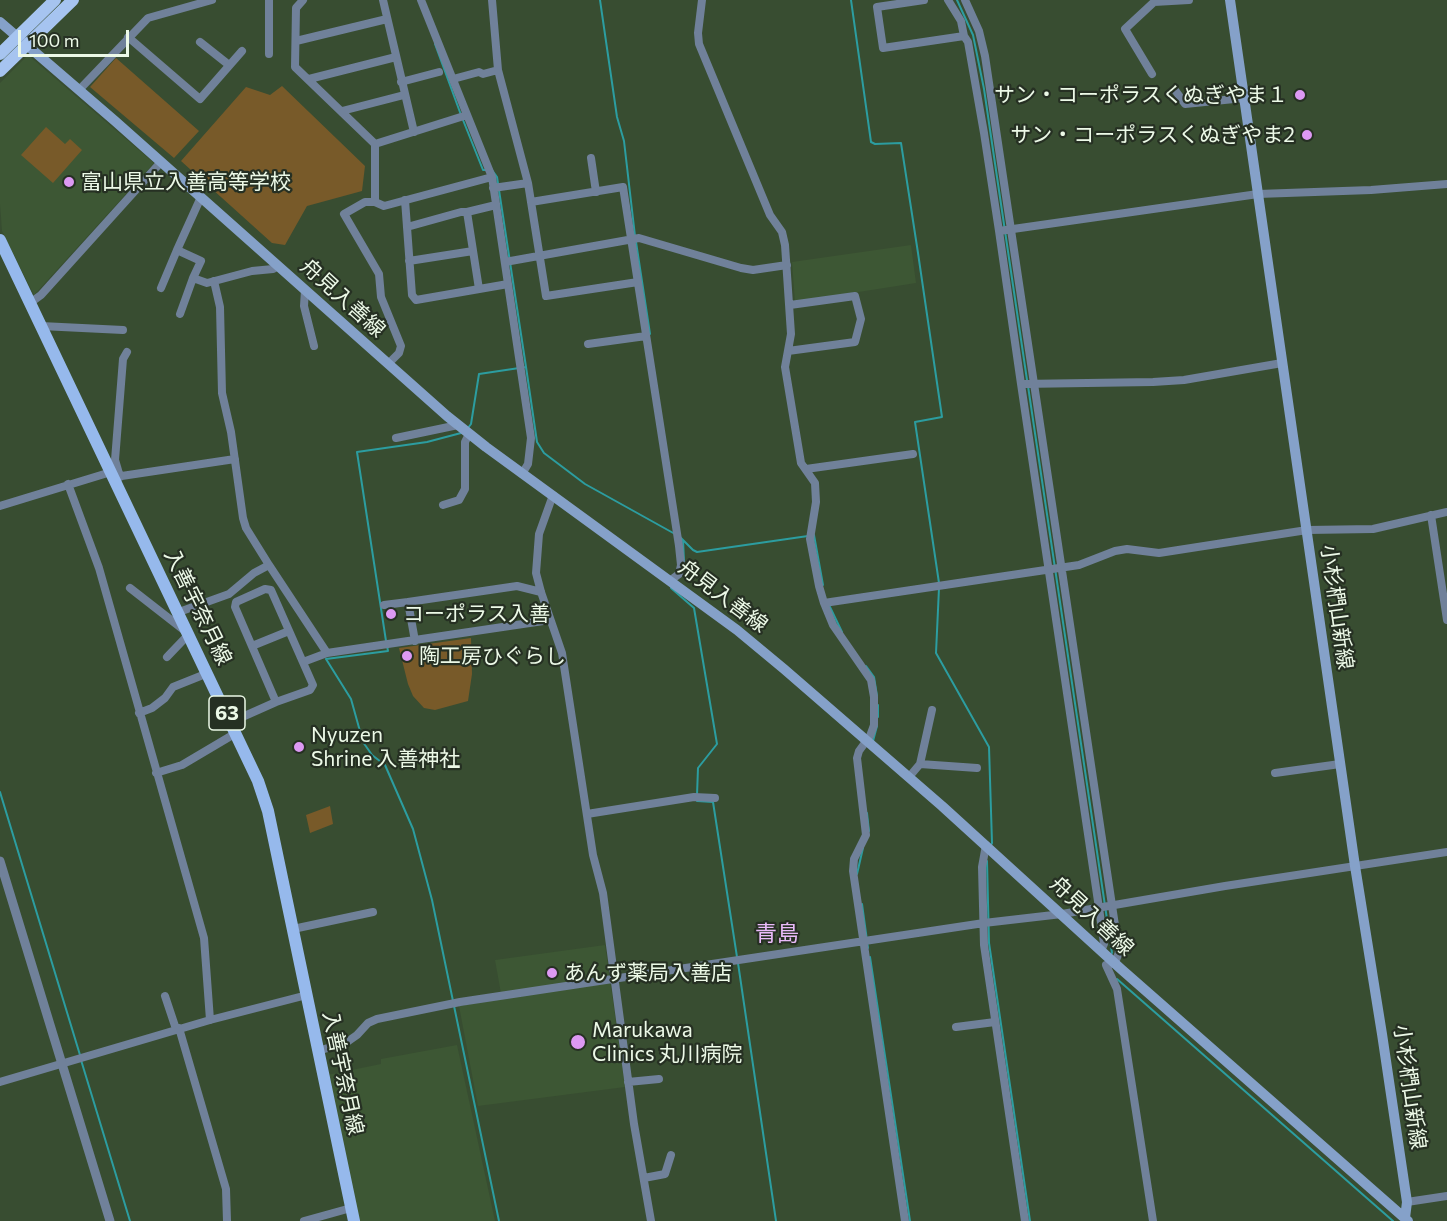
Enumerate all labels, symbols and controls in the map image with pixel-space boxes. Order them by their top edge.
scale bar [21,18,132,56]
text: 100 m [29,29,79,51]
place label: サン・コーポラスくぬぎやま１ [994,82,1288,108]
marker: サン・コーポラスくぬぎやま１ [1293,88,1307,102]
place label: サン・コーポラスくぬぎやま2 [1010,122,1295,148]
marker: サン・コーポラスくぬぎやま2 [1300,128,1314,142]
place label: 富山県立入善高等学校 [81,169,291,195]
marker: 富山県立入善高等学校 [62,175,76,189]
street label: 舟見入善線 [296,254,390,342]
street label: 小杉椚山新線 [1316,543,1358,671]
street label: 入善宇奈月線 [159,545,237,669]
street label: 舟見入善線 [673,554,773,638]
place label: コーポラス入善 [403,601,550,627]
marker: コーポラス入善 [384,607,398,621]
place label: 陶工房ひぐらし [419,643,566,669]
marker: 陶工房ひぐらし [400,649,414,663]
road number: 63 [209,696,245,730]
place label: Nyuzen Shrine 入善神社 [311,722,460,772]
marker: Nyuzen Shrine 入善神社 [292,740,306,754]
street label: 舟見入善線 [1045,871,1139,961]
district label: 青島 [755,921,799,947]
place label: あんず薬局入善店 [564,960,732,986]
marker: あんず薬局入善店 [545,966,559,980]
street label: 入善宇奈月線 [318,1009,368,1137]
place label: Marukawa Clinics 丸川病院 [592,1017,743,1067]
street label: 小杉椚山新線 [1389,1023,1431,1151]
marker: Marukawa Clinics 丸川病院 [569,1033,587,1051]

